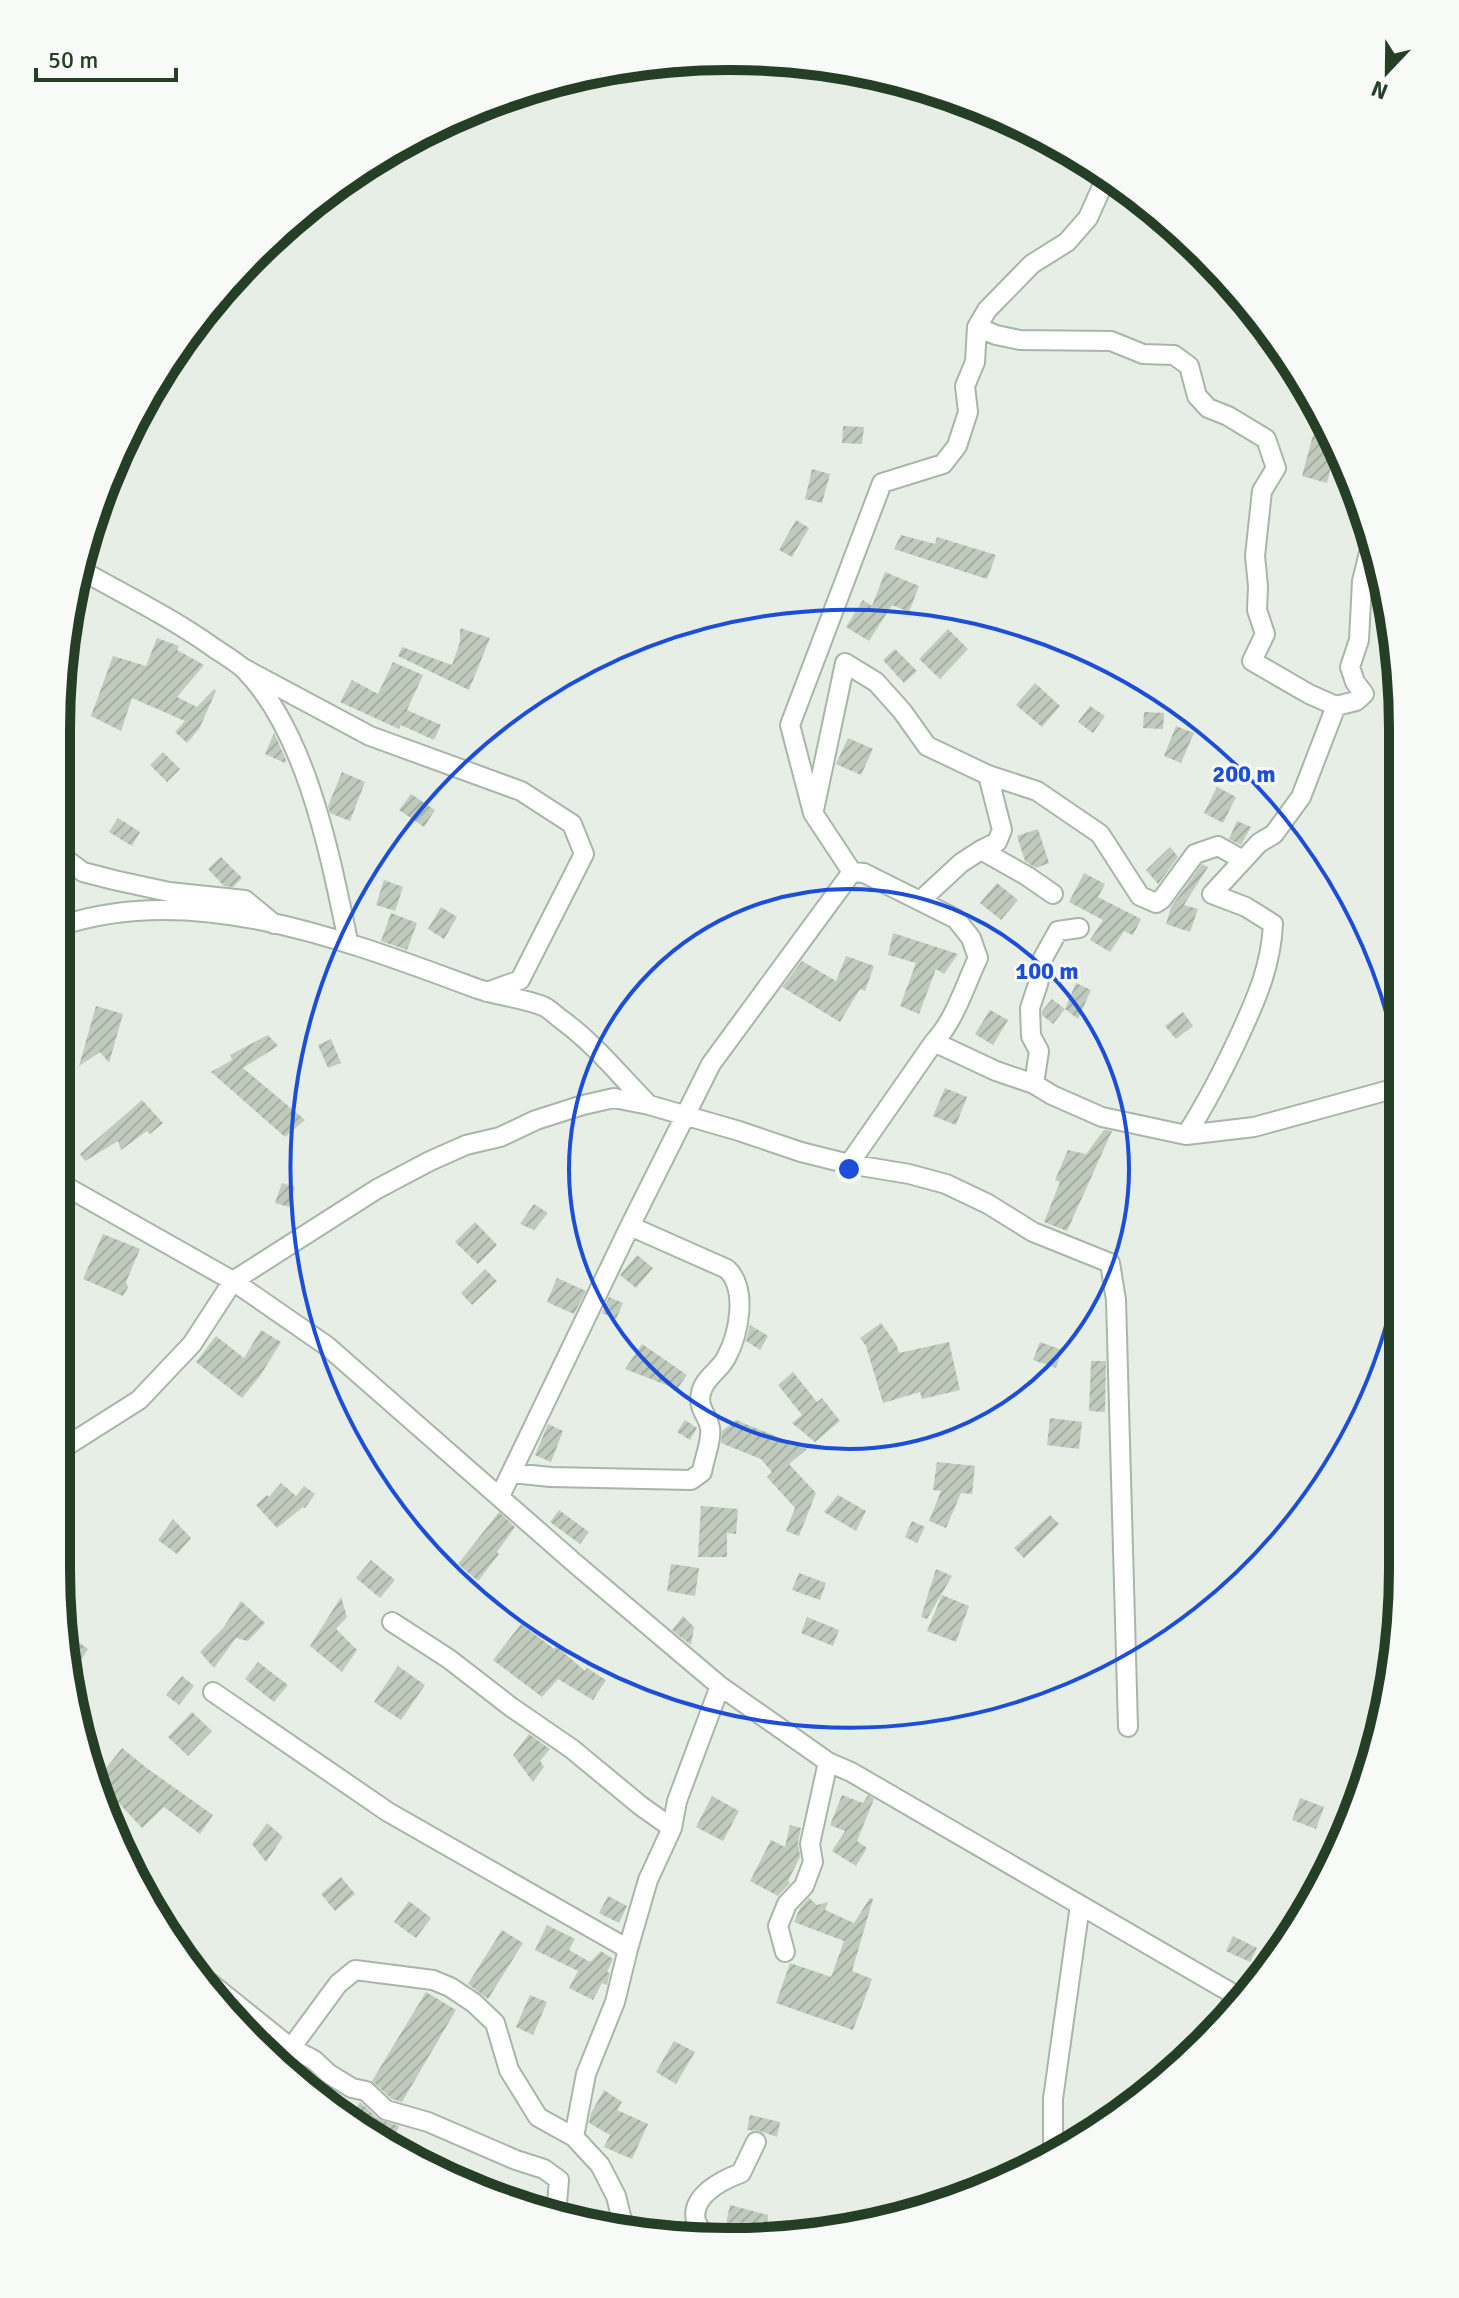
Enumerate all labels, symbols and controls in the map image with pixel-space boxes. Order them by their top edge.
scale bar [36,32,176,82]
north arrow [1347,32,1427,112]
text: 50 m [48,45,98,75]
text: N [1368,75,1392,105]
text: 200 m [1212,759,1276,789]
text: 100 m [1015,956,1079,986]
centre of rings [835,1155,863,1183]

